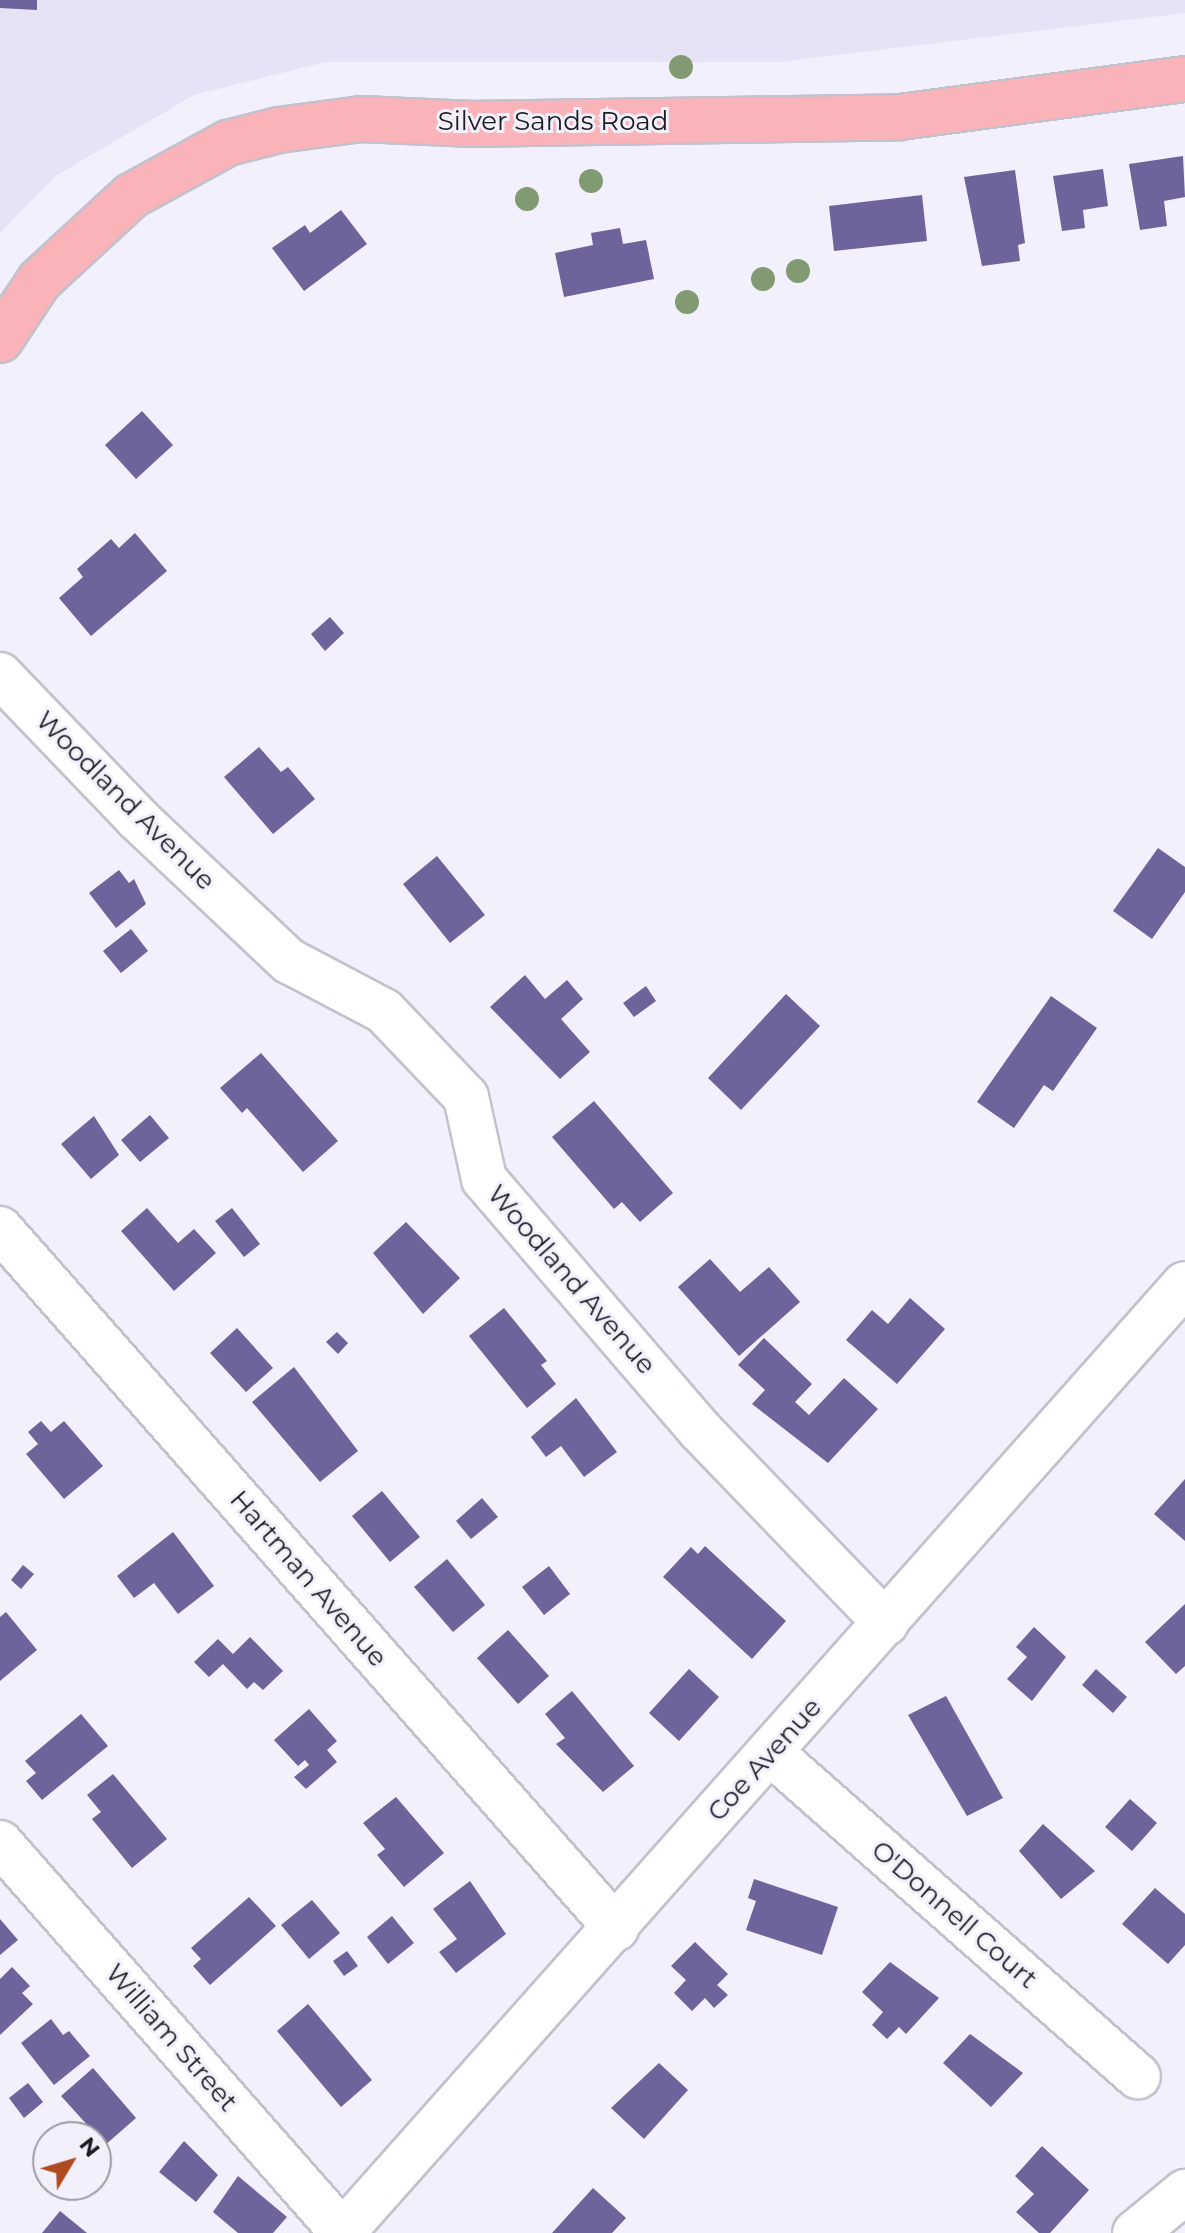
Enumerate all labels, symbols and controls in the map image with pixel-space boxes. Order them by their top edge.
street label: Silver Sands Road [438,106,668,138]
street label: Woodland Avenue [29,705,221,897]
street label: Woodland Avenue [480,1179,662,1381]
street label: Hartman Avenue [223,1485,393,1673]
street label: Coe Avenue [702,1692,828,1828]
street label: O'Donnell Court [865,1835,1043,1995]
street label: William Street [99,1958,243,2118]
north arrow [32,2121,112,2201]
text: N [74,2132,106,2162]

